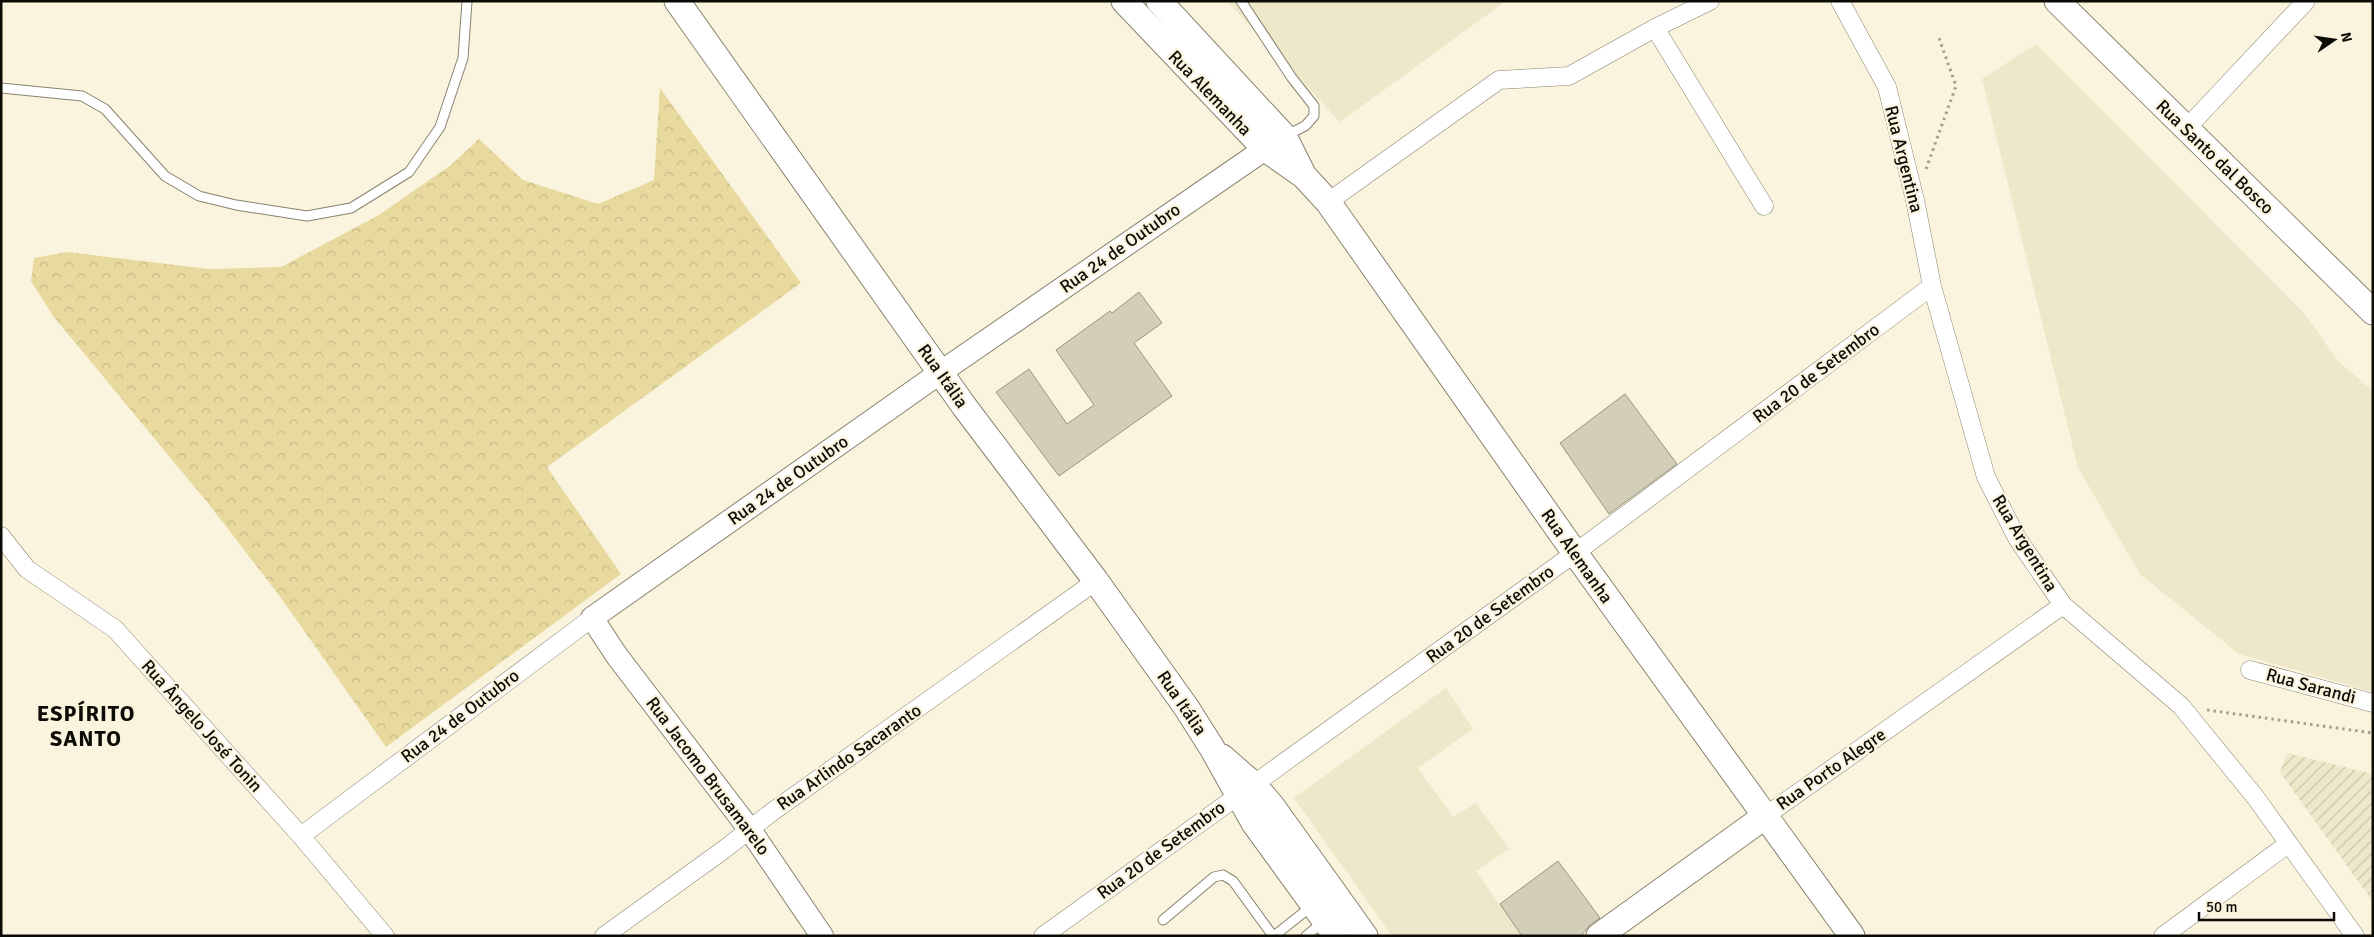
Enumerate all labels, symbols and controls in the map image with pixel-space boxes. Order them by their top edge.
north arrow [2309,15,2359,65]
text: N [2337,31,2356,44]
street label: Rua Alemanha [1164,46,1256,140]
street label: Rua Santo dal Bosco [2151,95,2279,219]
street label: Rua Argentina [1880,103,1928,215]
street label: Rua 24 de Outubro [1055,198,1185,298]
street label: Rua 20 de Setembro [1748,318,1884,428]
street label: Rua Itália [913,340,973,412]
street label: Rua 24 de Outubro [723,430,853,530]
street label: Rua Argentina [1987,490,2063,596]
street label: Rua Alemanha [1536,504,1618,608]
street label: Rua 20 de Setembro [1422,560,1558,668]
street label: Rua Ângelo José Tonin [137,655,267,797]
street label: Rua Sarandi [2264,663,2358,709]
street label: Rua 24 de Outubro [397,664,523,768]
street label: Rua Itália [1152,666,1212,740]
street label: Rua Jacomo Brusamarelo [641,692,775,860]
street label: Rua Arlindo Sacaranto [773,699,925,815]
district label: ESPÍRITO SANTO [37,700,135,752]
street label: Rua Porto Alegre [1772,723,1890,815]
street label: Rua 20 de Setembro [1093,796,1229,904]
scale bar [2199,890,2334,922]
text: 50 m [2206,898,2237,916]

